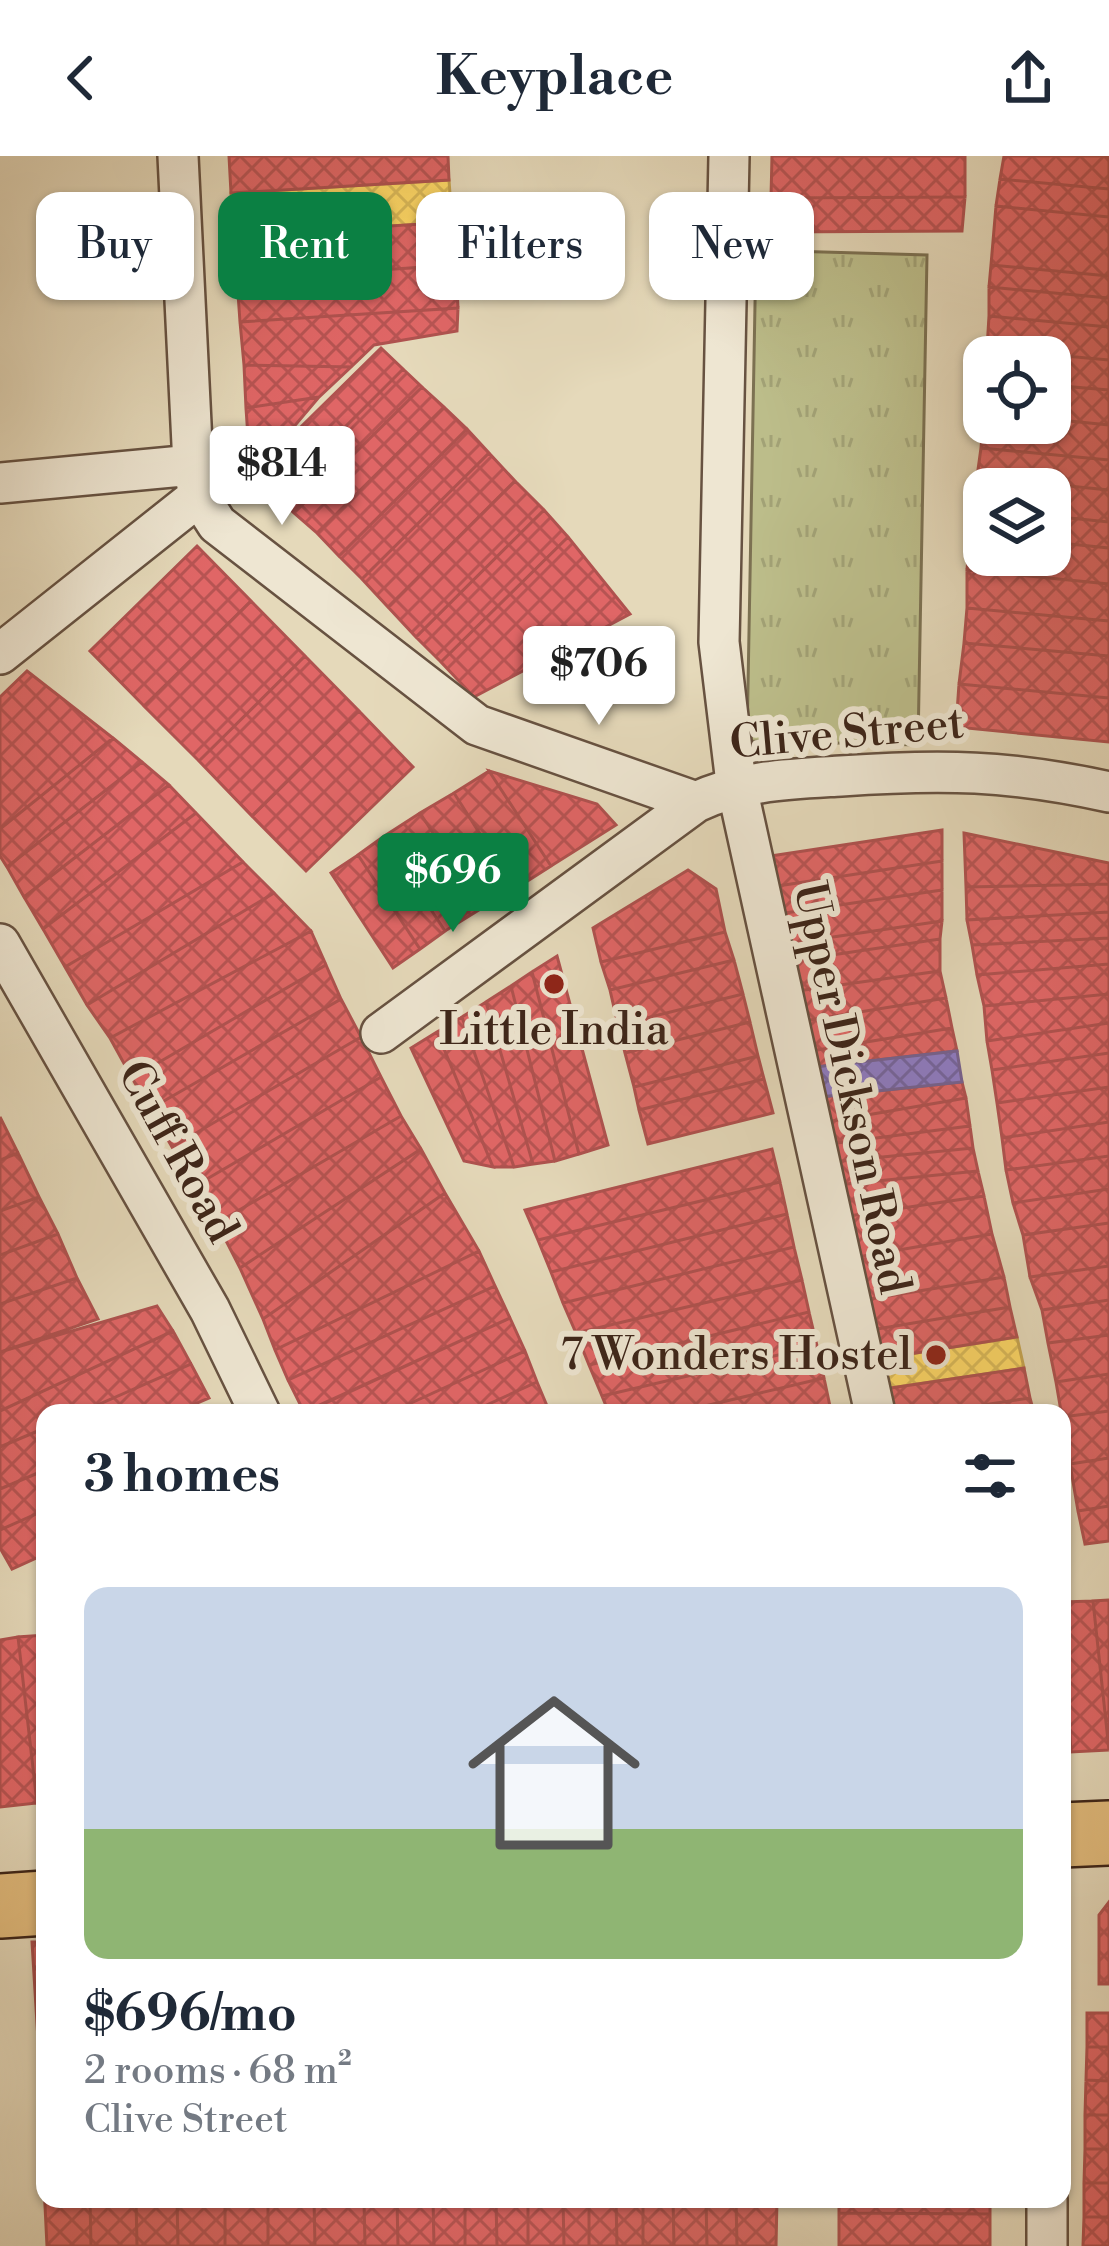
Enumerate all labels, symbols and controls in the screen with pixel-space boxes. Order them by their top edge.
text: Keyplace [436,44,673,112]
icon: back [48,45,114,111]
icon: share [995,45,1061,111]
chip: Buy [36,192,194,300]
chip: Rent [218,192,392,300]
chip: Filters [416,192,625,300]
chip: New [649,192,814,300]
map controls [963,336,1071,576]
button: locate [963,336,1071,444]
pin: $814 [211,426,353,528]
text: $814 [237,440,327,489]
button: layers [963,468,1071,576]
pin: $706 [528,626,670,728]
text: $706 [550,640,648,689]
street label: Clive Street [727,695,967,773]
pin: $696 [382,833,524,935]
text: $696 [405,847,501,896]
street label: Upper Dickson Road [780,877,923,1299]
marker: Little India [541,971,567,997]
place label: Little India [440,1002,669,1059]
street label: Cuff Road [104,1051,250,1253]
place label: 7 Wonders Hostel [560,1327,912,1384]
marker: 7 Wonders Hostel [923,1342,949,1368]
icon: filters [957,1443,1023,1509]
text: 3 homes [84,1444,280,1508]
icon: home [446,1665,662,1881]
text: $696/mo [84,1983,297,2047]
text: 2 rooms · 68 m² [84,2047,352,2096]
text: Clive Street [84,2096,288,2145]

